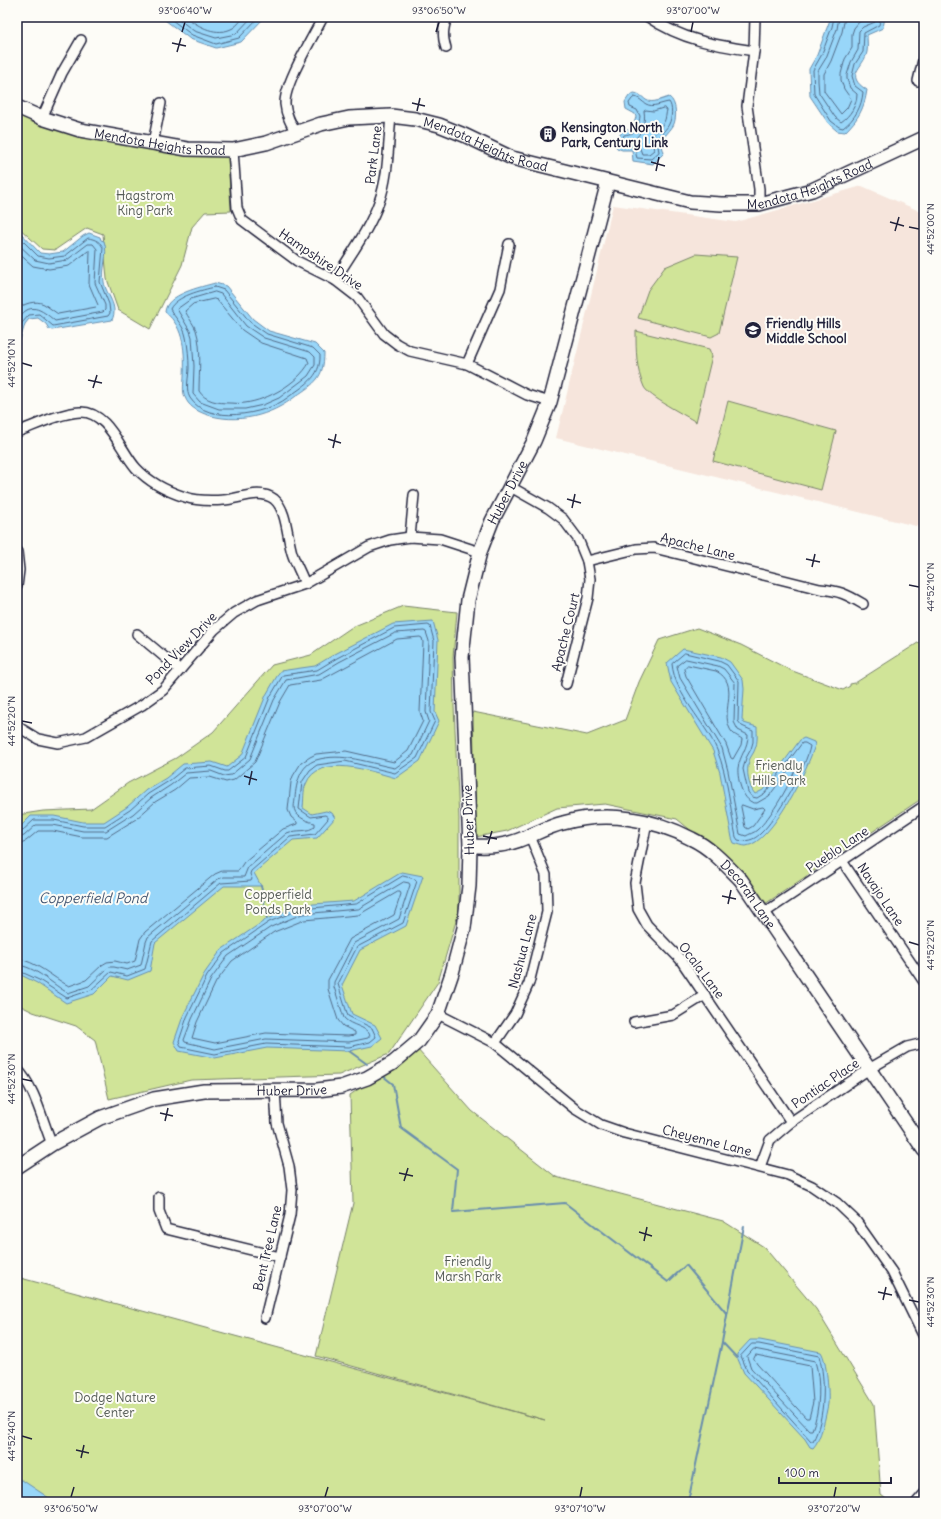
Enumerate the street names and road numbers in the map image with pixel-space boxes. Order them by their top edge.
street label: Mendota Heights Road [422,113,550,176]
street label: Mendota Heights Road [93,125,226,159]
street label: Park Lane [361,125,386,185]
street label: Mendota Heights Road [747,155,876,213]
street label: Hampshire Drive [275,225,366,294]
street label: Huber Drive [484,457,531,528]
street label: Apache Lane [659,529,737,564]
street label: Apache Court [548,590,584,673]
street label: Pond View Drive [142,608,221,688]
street label: Huber Drive [459,785,478,855]
street label: Pueblo Lane [803,822,872,877]
street label: Decorah Lane [717,856,779,932]
street label: Navajo Lane [853,860,908,929]
street label: Nashua Lane [504,912,541,990]
street label: Ocala Lane [675,939,728,1002]
street label: Pontiac Place [788,1055,862,1112]
street label: Huber Drive [256,1081,328,1100]
street label: Cheyenne Lane [660,1121,753,1160]
street label: Bent Tree Lane [249,1204,286,1293]

